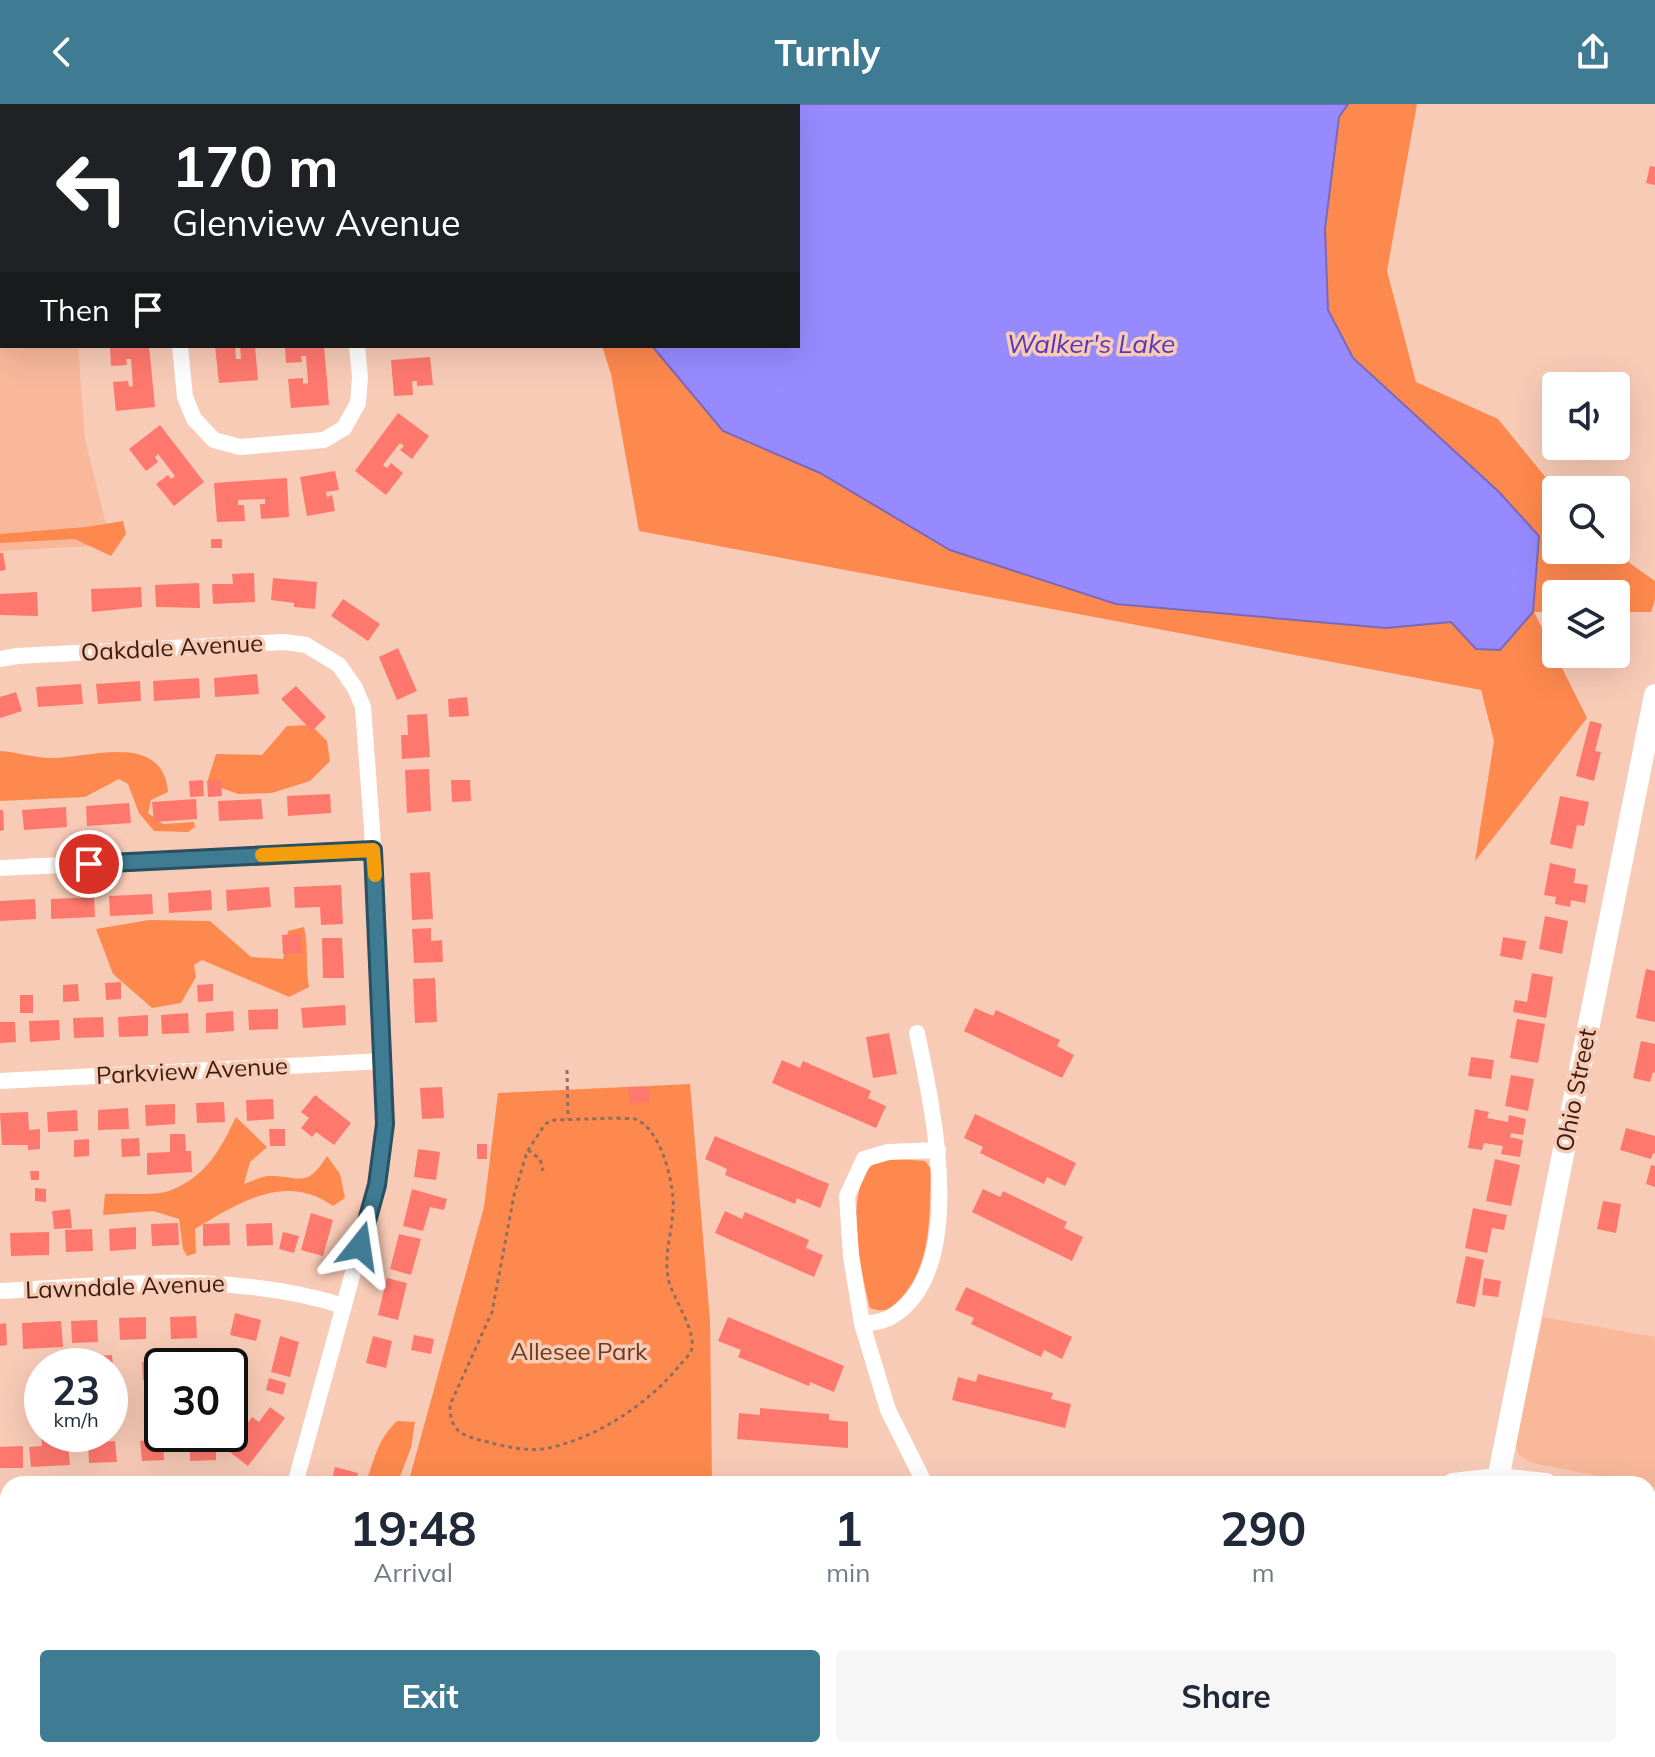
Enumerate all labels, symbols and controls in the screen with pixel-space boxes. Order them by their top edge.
icon: back [40,30,84,74]
text: Turnly [775,30,880,75]
icon: share [1571,30,1615,74]
text: 170 m [172,131,339,201]
icon: left [40,136,144,240]
text: Glenview Avenue [172,200,461,245]
icon: arrive [126,288,170,332]
text: Then [40,291,110,329]
water label: Walker's Lake [1007,327,1175,360]
map controls [1542,372,1630,668]
button: sound [1542,372,1630,460]
button: search [1542,476,1630,564]
button: layers [1542,580,1630,668]
street label: Oakdale Avenue [80,627,264,667]
pin [55,830,123,898]
icon: arrive [67,842,111,886]
street label: Ohio Street [1548,1026,1602,1154]
street label: Parkview Avenue [95,1050,289,1090]
position arrow [318,1204,402,1288]
street label: Lawndale Avenue [25,1268,225,1304]
park label: Allesee Park [511,1336,648,1366]
speed limit sign: 30 [144,1348,248,1452]
text: 23 [52,1365,100,1415]
text: km/h [53,1407,99,1432]
text: 19:48 [350,1498,477,1558]
text: 1 [834,1498,863,1558]
text: 290 [1220,1498,1306,1558]
text: Arrival [373,1556,453,1589]
text: min [826,1556,870,1589]
text: m [1252,1556,1275,1589]
button: Exit [40,1650,820,1742]
button: Share [836,1650,1616,1742]

